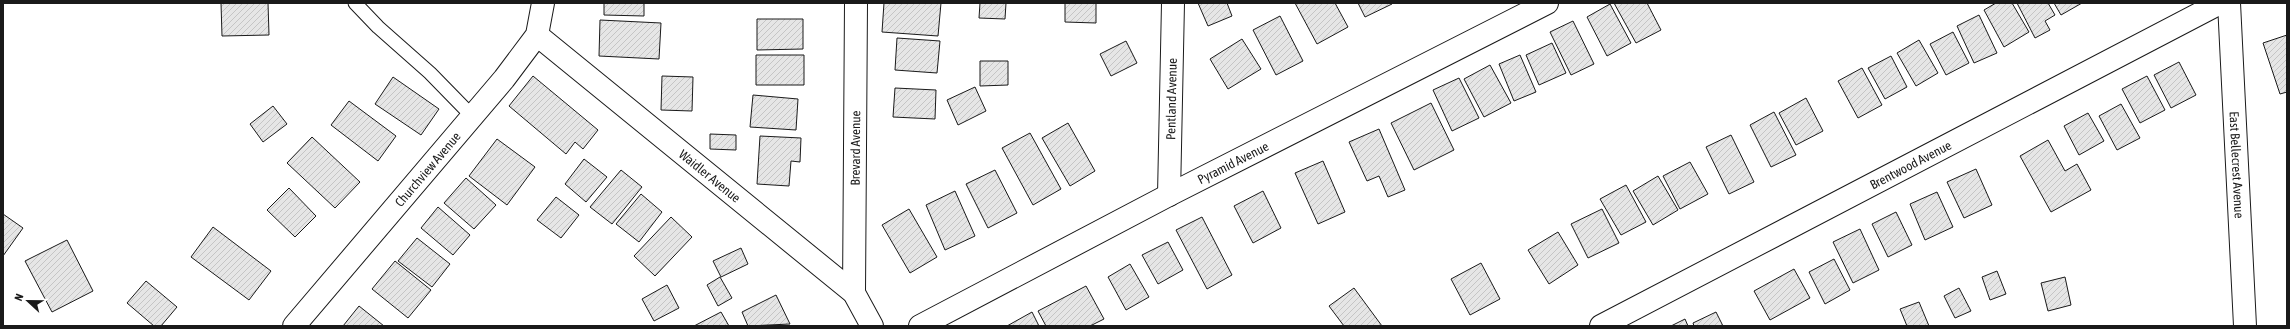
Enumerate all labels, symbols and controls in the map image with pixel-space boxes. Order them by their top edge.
street label: Pentland Avenue [1163,58,1180,140]
street label: Brevard Avenue [848,110,863,186]
street label: East Bellecrest Avenue [2226,111,2247,219]
street label: Churchview Avenue [392,129,464,210]
street label: Brentwood Avenue [1867,138,1954,192]
street label: Pyramid Avenue [1195,139,1271,187]
street label: Waidler Avenue [676,147,744,206]
north arrow [8,281,48,321]
text: N [12,292,26,303]

